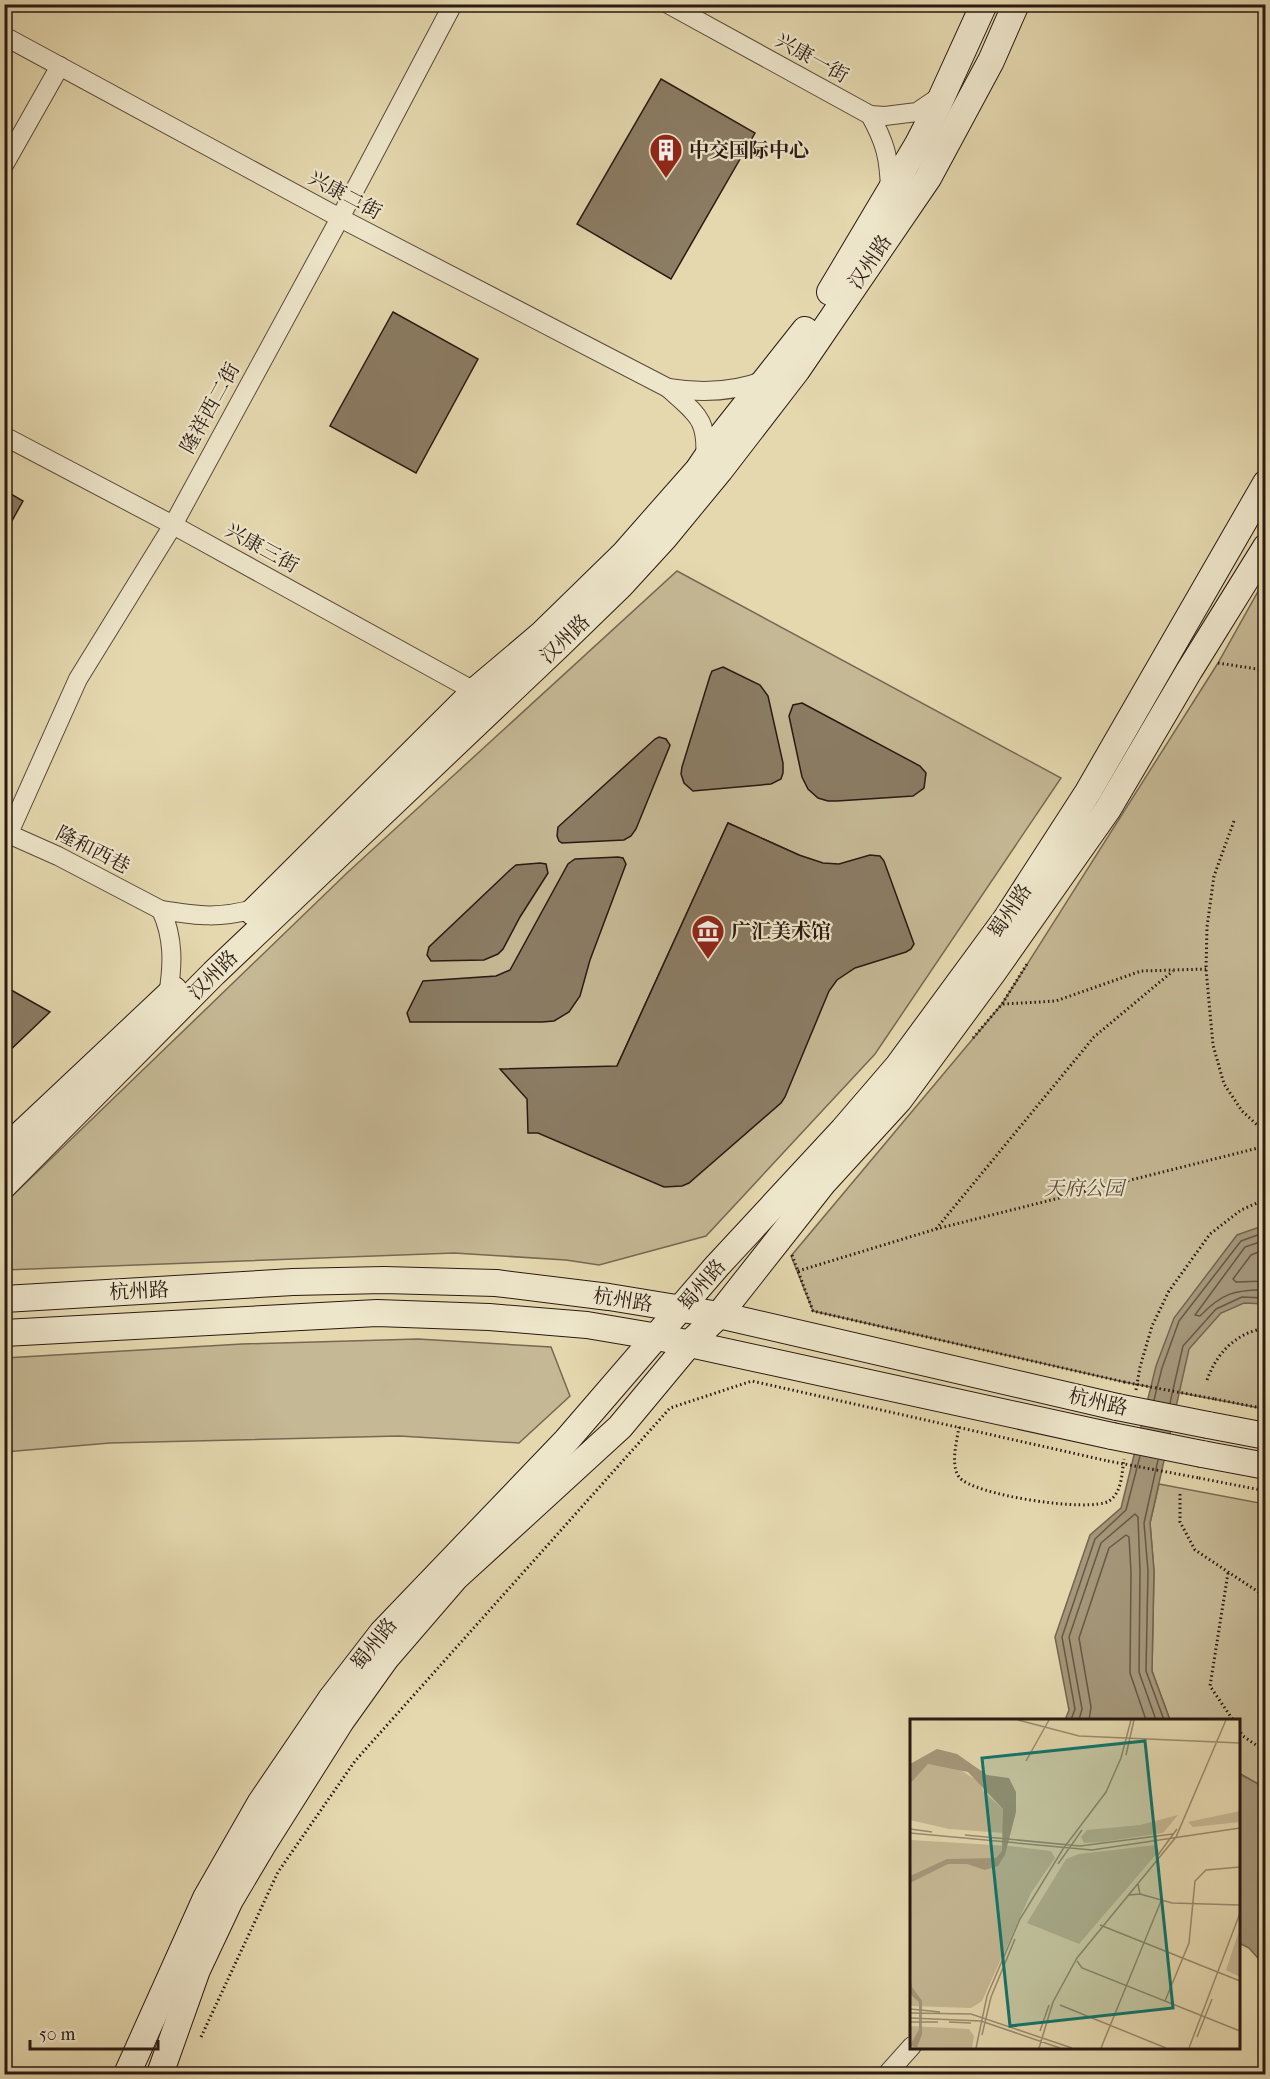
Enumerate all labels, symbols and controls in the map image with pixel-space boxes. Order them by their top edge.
street label: 兴康一街 [771,29,853,87]
building icon: 中交国际中心 [648,132,684,179]
place label: 中交国际中心 [689,139,809,162]
street label: 兴康二街 [304,166,386,224]
street label: 汉州路 [844,231,896,293]
street label: 隆祥西二街 [176,359,244,457]
street label: 兴康三街 [221,519,303,577]
street label: 汉州路 [535,610,595,668]
street label: 隆和西巷 [52,822,134,878]
street label: 蜀州路 [984,880,1036,942]
museum icon: 广汇美术馆 [690,913,726,960]
place label: 广汇美术馆 [731,920,831,943]
street label: 汉州路 [184,946,242,1004]
park label: 天府公园 [1044,1177,1127,1200]
street label: 蜀州路 [674,1255,730,1315]
street label: 杭州路 [108,1278,170,1304]
street label: 杭州路 [592,1284,654,1316]
street label: 杭州路 [1066,1384,1130,1420]
street label: 蜀州路 [346,1613,402,1675]
inset map [910,1719,1240,2049]
scale bar [30,2013,158,2051]
text: 50 m [39,2024,76,2045]

